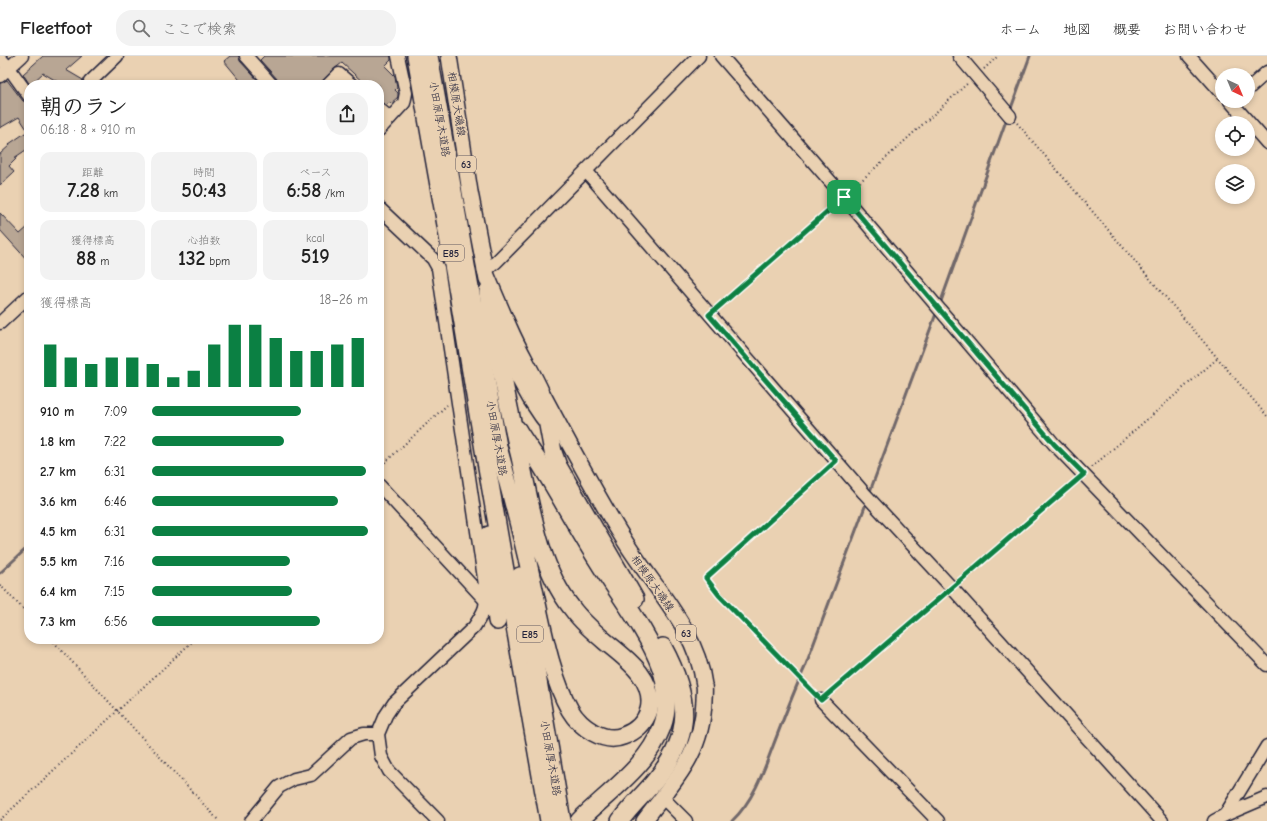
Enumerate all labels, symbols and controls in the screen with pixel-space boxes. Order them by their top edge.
search box [116,10,396,46]
text: Fleetfoot [20,17,92,39]
icon: search [130,17,152,39]
text: ここで検索 [162,20,237,38]
text: ホーム [1000,21,1041,38]
text: 地図 [1063,21,1091,38]
text: 概要 [1113,21,1141,38]
text: お問い合わせ [1163,21,1247,38]
north arrow [1215,68,1255,108]
map controls [1215,68,1255,204]
street label: 相模原大磯線 [445,70,468,138]
street label: 小田原厚木道路 [426,80,453,158]
button: share [326,93,368,135]
text: 朝のラン [40,94,128,120]
button: locate [1215,116,1255,156]
text: 06:18 · 8 × 910 m [40,122,135,137]
road number: 63 [456,156,476,172]
button: layers [1215,164,1255,204]
text: 距離 [82,166,104,179]
text: 時間 [193,166,215,179]
text: ペース [299,166,332,179]
text: 7.28 [67,179,100,202]
text: 50:43 [181,179,227,202]
text: 6:58 [286,179,322,202]
pin [827,180,861,214]
icon: arrive [833,186,855,208]
text: km [100,187,118,200]
text: /km [322,187,345,200]
text: kcal [306,232,325,245]
text: 獲得標高 [71,234,115,247]
text: 心拍数 [187,234,220,247]
text: 519 [301,245,330,268]
road number: E85 [438,245,464,261]
text: 88 [76,247,97,270]
text: 132 [178,247,206,270]
text: m [97,255,109,268]
text: bpm [206,255,230,268]
text: 18–26 m [319,292,368,307]
text: 獲得標高 [40,295,92,310]
street label: 小田原厚木道路 [483,399,510,477]
text: 910 m [40,404,74,419]
text: 7:09 [104,404,127,419]
text: 1.8 km [40,434,75,449]
text: 7:22 [104,434,126,449]
text: 2.7 km [40,464,76,479]
text: 6:31 [104,464,125,479]
text: 3.6 km [40,494,77,509]
text: 6:46 [104,494,127,509]
text: 4.5 km [40,524,77,539]
text: 6:31 [104,524,125,539]
street label: 相模原大磯線 [628,553,677,614]
text: 5.5 km [40,554,77,569]
text: 7:16 [104,554,125,569]
text: 6.4 km [40,584,77,599]
text: 7:15 [104,584,125,599]
text: 7.3 km [40,614,76,629]
text: 6:56 [104,614,128,629]
road number: 63 [676,625,696,641]
road number: E85 [517,626,543,642]
street label: 小田原厚木道路 [537,719,564,797]

